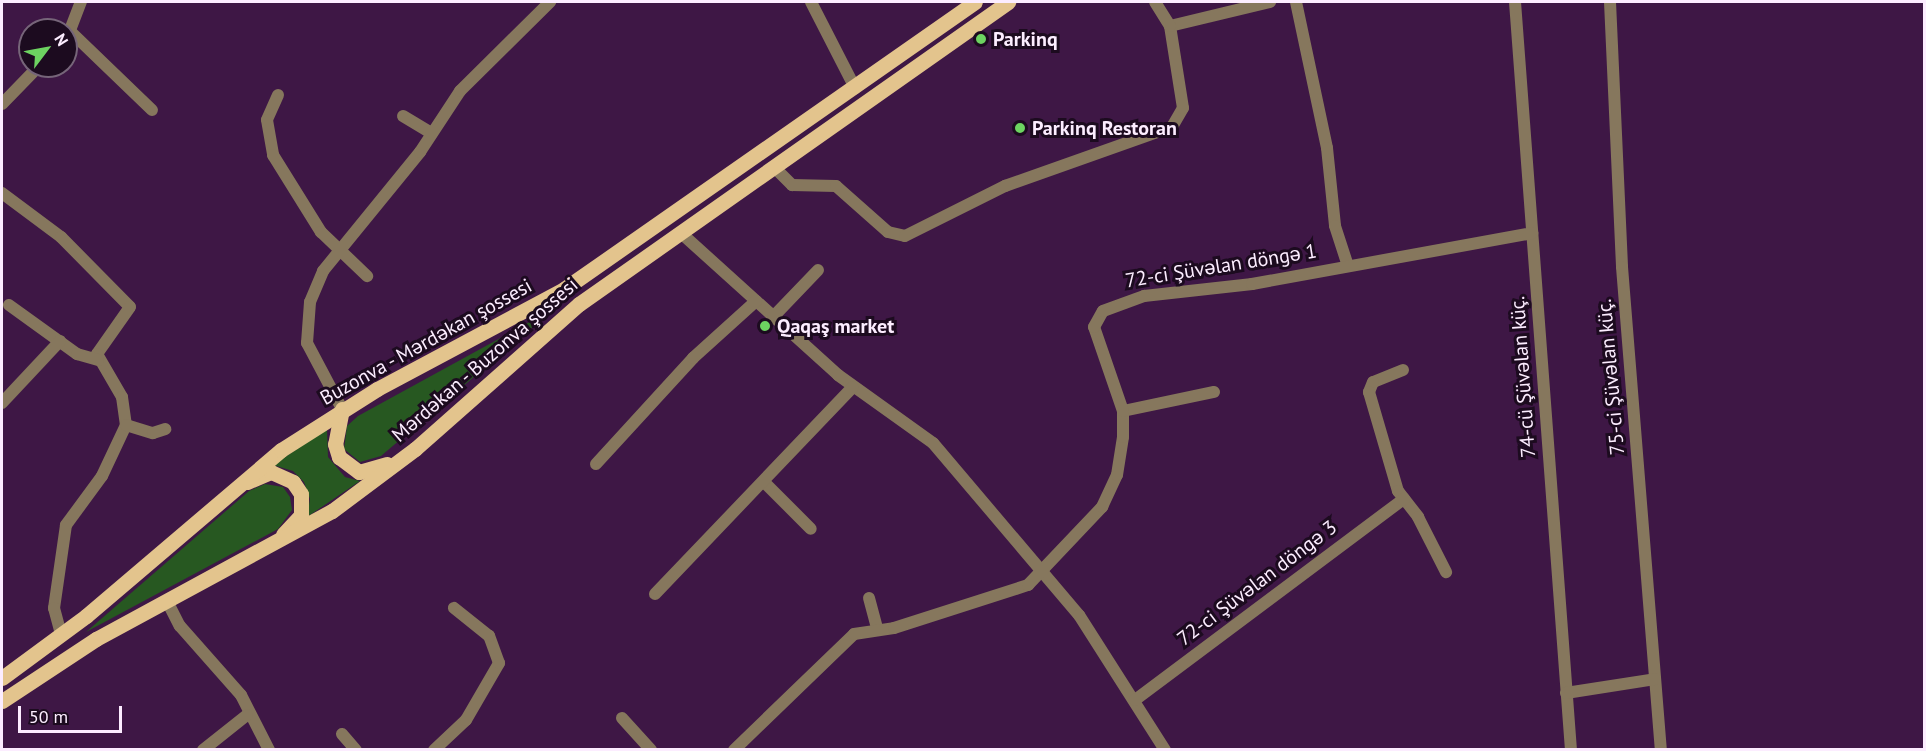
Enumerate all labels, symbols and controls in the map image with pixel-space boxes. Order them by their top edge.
north arrow [18,18,78,78]
place label: Parkinq [993,27,1058,51]
text: N [50,30,73,49]
marker: Parkinq [974,32,988,46]
place label: Parkinq Restoran [1032,116,1177,140]
marker: Parkinq Restoran [1013,121,1027,135]
street label: 72-ci Şüvəlan döngə 1 [1124,239,1318,293]
street label: Mərdəkan - Buzonva şossesi [386,272,584,448]
street label: Buzonva - Mərdəkan şossesi [315,273,537,411]
street label: 74-cü Şüvəlan küç. [1505,295,1541,459]
street label: 75-ci Şüvəlan küç. [1592,298,1630,456]
place label: Qaqaş market [777,314,894,338]
marker: Qaqaş market [758,319,772,333]
street label: 72-ci Şüvəlan döngə 3 [1173,515,1341,651]
scale bar [21,694,124,732]
text: 50 m [29,705,68,728]

